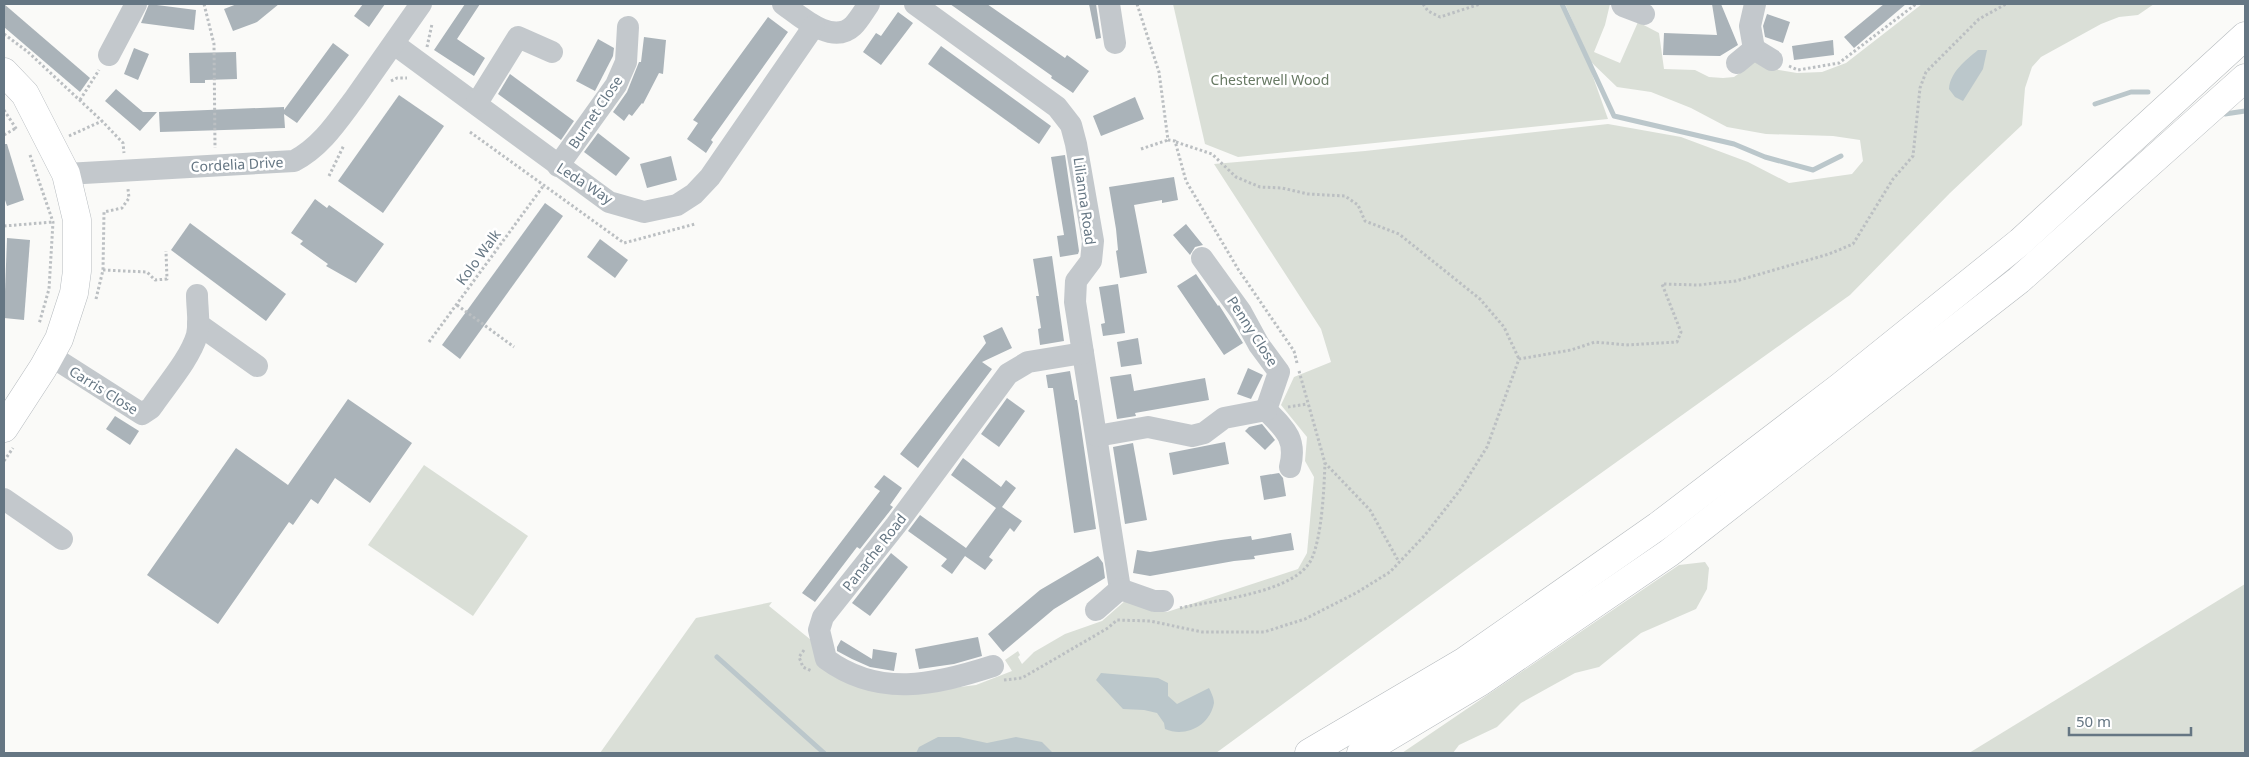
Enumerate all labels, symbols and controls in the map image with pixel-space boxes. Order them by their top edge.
park label: Chesterwell Wood [1211,70,1329,89]
street label: Burnet Close [564,72,627,152]
street label: Cordelia Drive [190,152,284,176]
street label: Lilianna Road [1069,156,1101,246]
street label: Leda Way [553,158,617,209]
street label: Kolo Walk [451,225,505,289]
street label: Penny Close [1223,292,1283,370]
street label: Carris Close [66,361,142,419]
street label: Panache Road [838,509,910,595]
scale bar [2069,704,2192,736]
text: 50 m [2076,711,2111,731]

